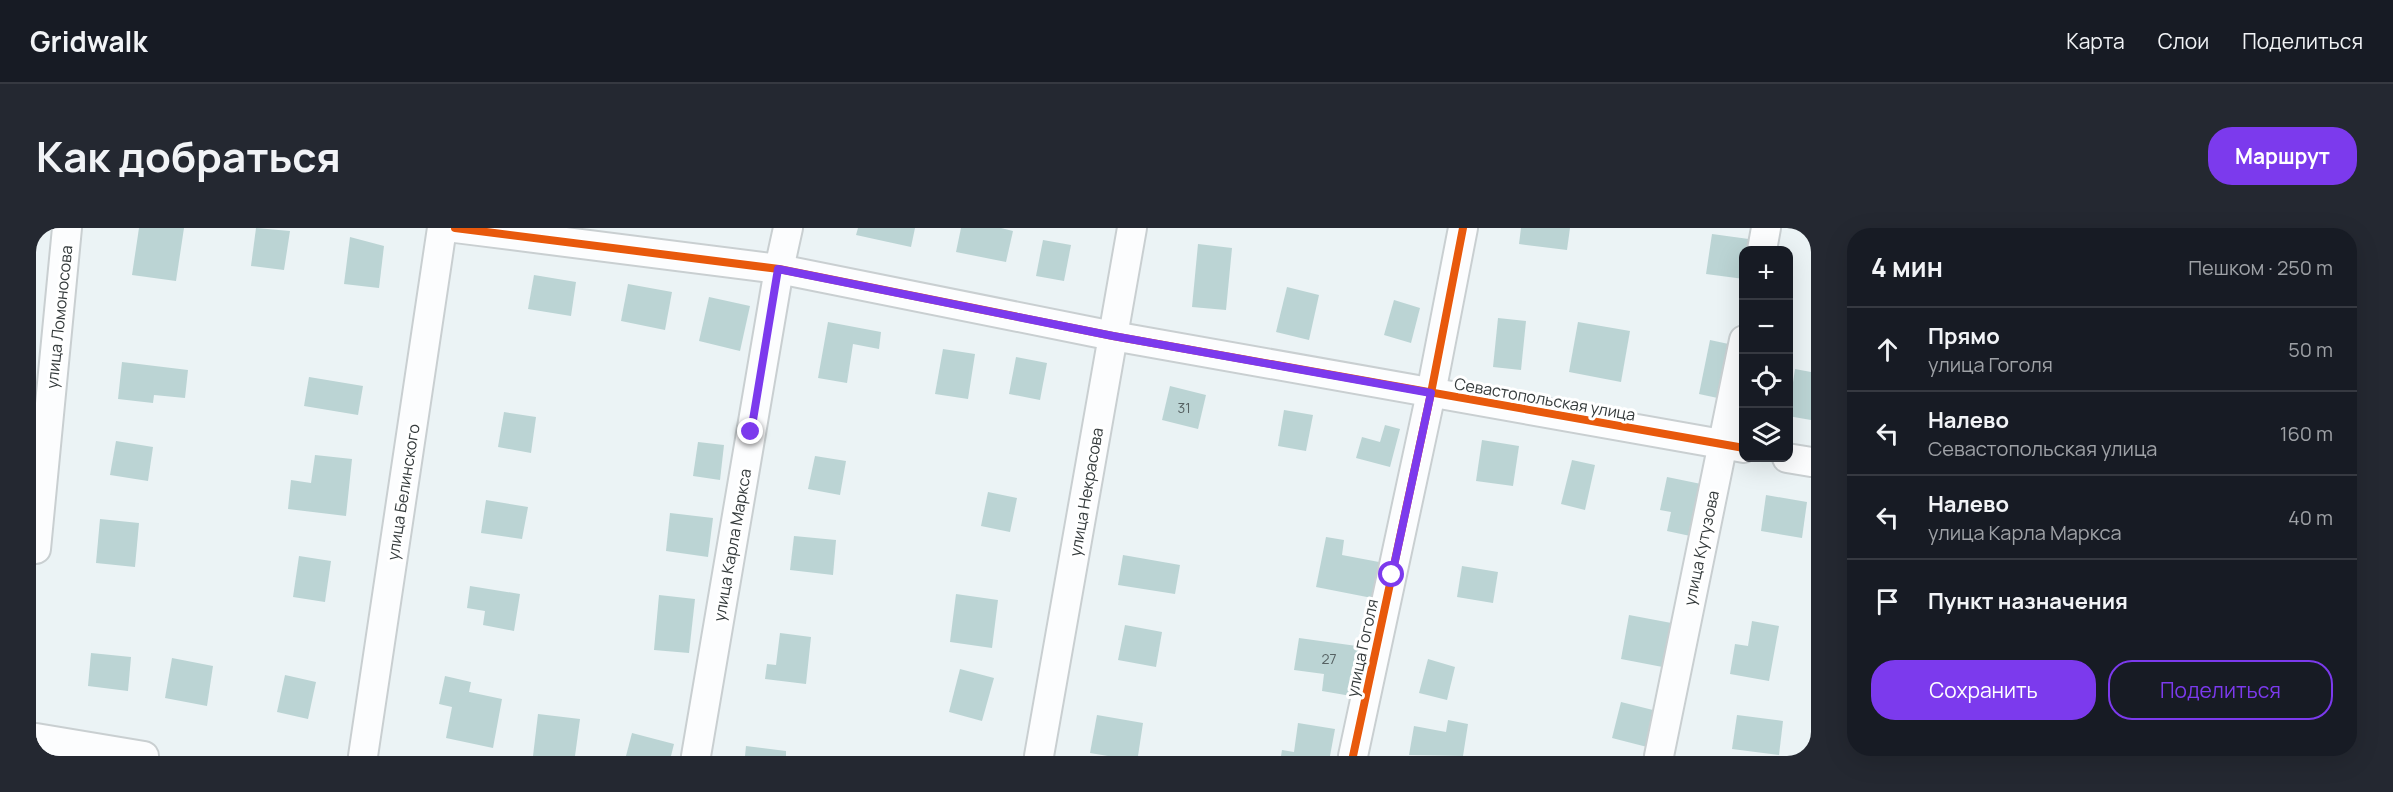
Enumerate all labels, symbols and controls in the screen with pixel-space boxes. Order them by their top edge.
text: Gridwalk [30,22,147,60]
text: Карта [2066,27,2125,55]
text: Слои [2158,27,2209,55]
text: Поделиться [2242,27,2363,55]
text: Как добраться [36,127,341,185]
button: Маршрут [2208,127,2357,185]
street label: улица Ломоносова [41,244,77,390]
map controls [1739,246,1793,462]
button: + [1739,246,1793,300]
text: 4 мин [1871,249,1943,285]
text: Пешком · 250 m [2188,254,2333,281]
button: − [1739,300,1793,354]
text: Прямо [1928,321,2000,351]
icon: ahead [1871,333,1904,366]
text: 50 m [2288,336,2333,363]
text: улица Гоголя [1928,351,2053,378]
button: locate [1739,354,1793,408]
street label: Севастопольская улица [1453,372,1637,426]
house number: 31 [1177,398,1191,417]
text: Налево [1928,405,2009,435]
button: layers [1739,408,1793,462]
icon: left [1871,417,1904,450]
route end [737,418,763,444]
text: 160 m [2280,420,2333,447]
street label: улица Белинского [381,422,425,562]
street label: улица Некрасова [1064,426,1108,558]
text: Севастопольская улица [1928,435,2157,462]
street label: улица Карла Маркса [708,467,756,623]
street label: улица Кутузова [1678,488,1724,608]
text: Налево [1928,489,2009,519]
icon: left [1871,501,1904,534]
text: 40 m [2288,504,2333,531]
text: улица Карла Маркса [1928,519,2122,546]
route start [1378,561,1404,587]
icon: arrive [1871,585,1904,618]
text: Пункт назначения [1928,586,2128,616]
street label: улица Гоголя [1341,597,1383,699]
house number: 27 [1321,649,1337,668]
button: Сохранить [1871,660,2096,720]
button: Поделиться [2108,660,2333,720]

